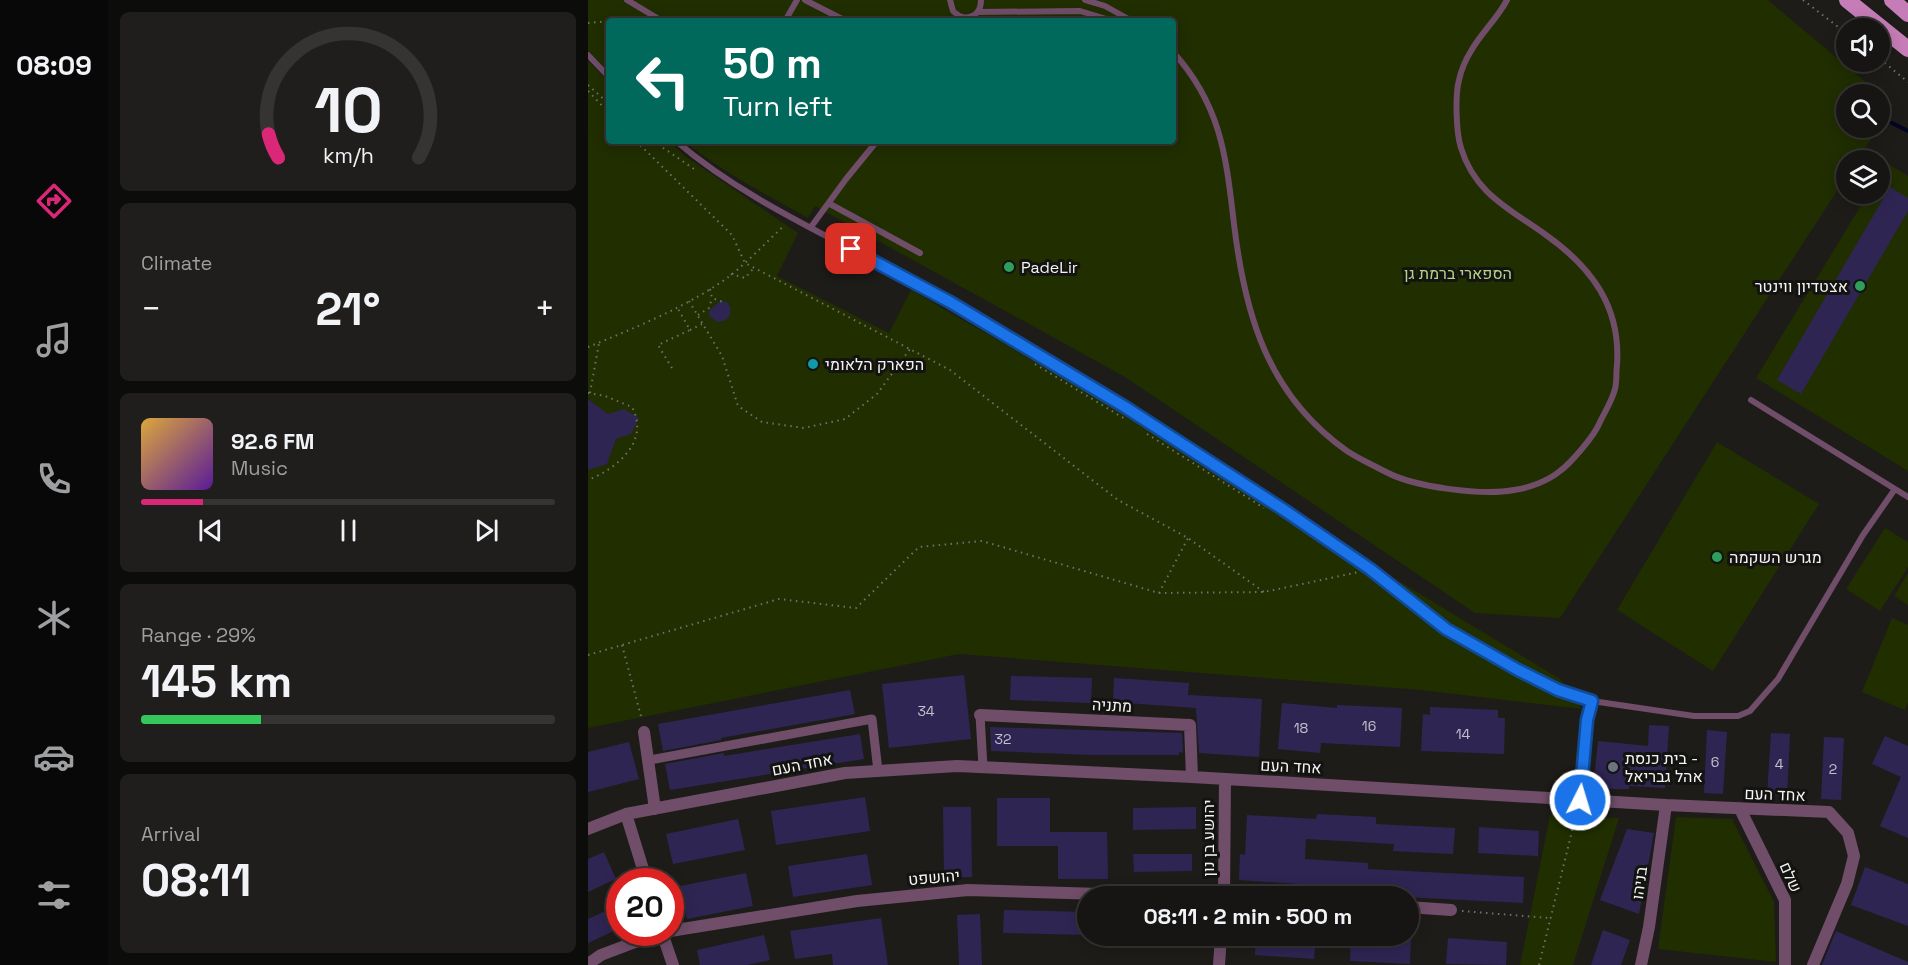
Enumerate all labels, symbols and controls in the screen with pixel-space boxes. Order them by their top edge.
map controls [1836,18,1890,204]
button: sound [1836,18,1890,72]
text: 50 m [723,37,822,90]
icon: left [624,42,702,120]
text: 08:09 [16,48,92,83]
text: 10 [314,71,382,150]
button: search [1836,84,1890,138]
text: Turn left [723,89,833,124]
text: km/h [322,143,374,170]
button: layers [1836,150,1890,204]
icon: directions [33,180,75,222]
pin [825,223,876,274]
icon: arrive [834,232,867,265]
text: Climate [141,250,212,276]
place label: PadeLir [1021,257,1078,278]
marker: PadeLir [1002,260,1016,274]
park label: הספארי ברמת גן [1404,263,1512,284]
place label: אצטדיון ווינטר [1755,276,1848,297]
marker: אצטדיון ווינטר [1853,279,1867,293]
text: 21° [316,281,380,338]
text: − [141,288,161,330]
text: + [535,288,555,330]
icon: music [33,319,75,361]
place label: הפארק הלאומי [825,354,924,375]
marker: הפארק הלאומי [806,357,820,371]
text: 92.6 FM [231,427,314,455]
text: Music [231,455,288,481]
icon: phone [33,458,75,500]
icon: previous [194,514,227,547]
icon: pause [332,514,365,547]
icon: next [470,514,503,547]
place label: מגרש השקמה [1729,547,1822,568]
marker: מגרש השקמה [1710,550,1724,564]
icon: climate [33,597,75,639]
text: Range · 29% [141,622,256,648]
text: 145 km [141,653,292,710]
street label: מתניה [1091,694,1133,717]
house number: 34 [917,702,935,720]
house number: 16 [1362,717,1376,735]
house number: 18 [1294,719,1309,737]
house number: 14 [1456,725,1471,743]
house number: 32 [995,730,1011,748]
icon: car [33,736,75,778]
street label: אחד העם [770,748,834,781]
place label: בית כנסת - אהל גבריאל [1625,748,1703,787]
house number: 6 [1711,753,1719,771]
street label: אחד העם [1260,754,1322,779]
house number: 4 [1775,755,1784,773]
marker: בית כנסת - אהל גבריאל [1606,760,1620,774]
house number: 2 [1829,760,1837,778]
position arrow [1548,768,1612,832]
street label: אחד העם [1744,783,1806,806]
street label: יהושע בן נון [1198,799,1219,877]
text: Arrival [141,821,200,847]
text: 08:11 [141,852,251,909]
street label: שלם [1775,859,1806,896]
street label: יהושפט [907,865,961,890]
street label: בניהו [1627,865,1652,901]
speed limit sign: 20 [606,868,684,946]
icon: filters [33,874,75,916]
text: 08:11 · 2 min · 500 m [1144,902,1352,930]

